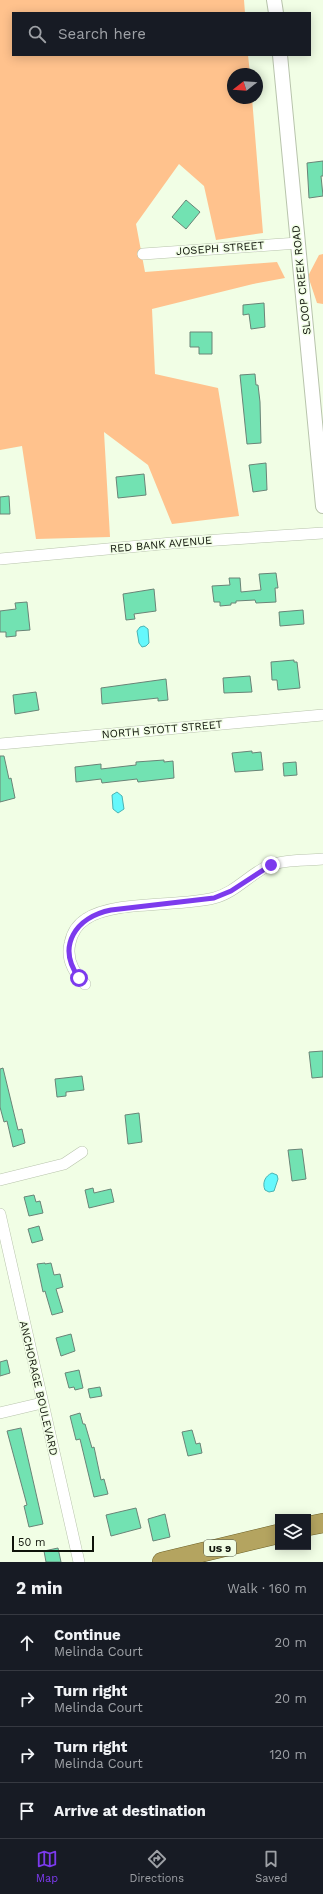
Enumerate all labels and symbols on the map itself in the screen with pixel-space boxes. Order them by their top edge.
north arrow [227,68,263,104]
street label: SLOOP CREEK ROAD [289,224,314,335]
street label: JOSEPH STREET [175,239,265,258]
street label: RED BANK AVENUE [109,534,213,555]
street label: NORTH STOTT STREET [101,718,223,741]
route end [262,856,280,874]
route start [70,969,88,987]
street label: ANCHORAGE BOULEVARD [17,1319,60,1457]
scale bar [12,1534,94,1553]
road number: US 9 [204,1540,236,1556]

